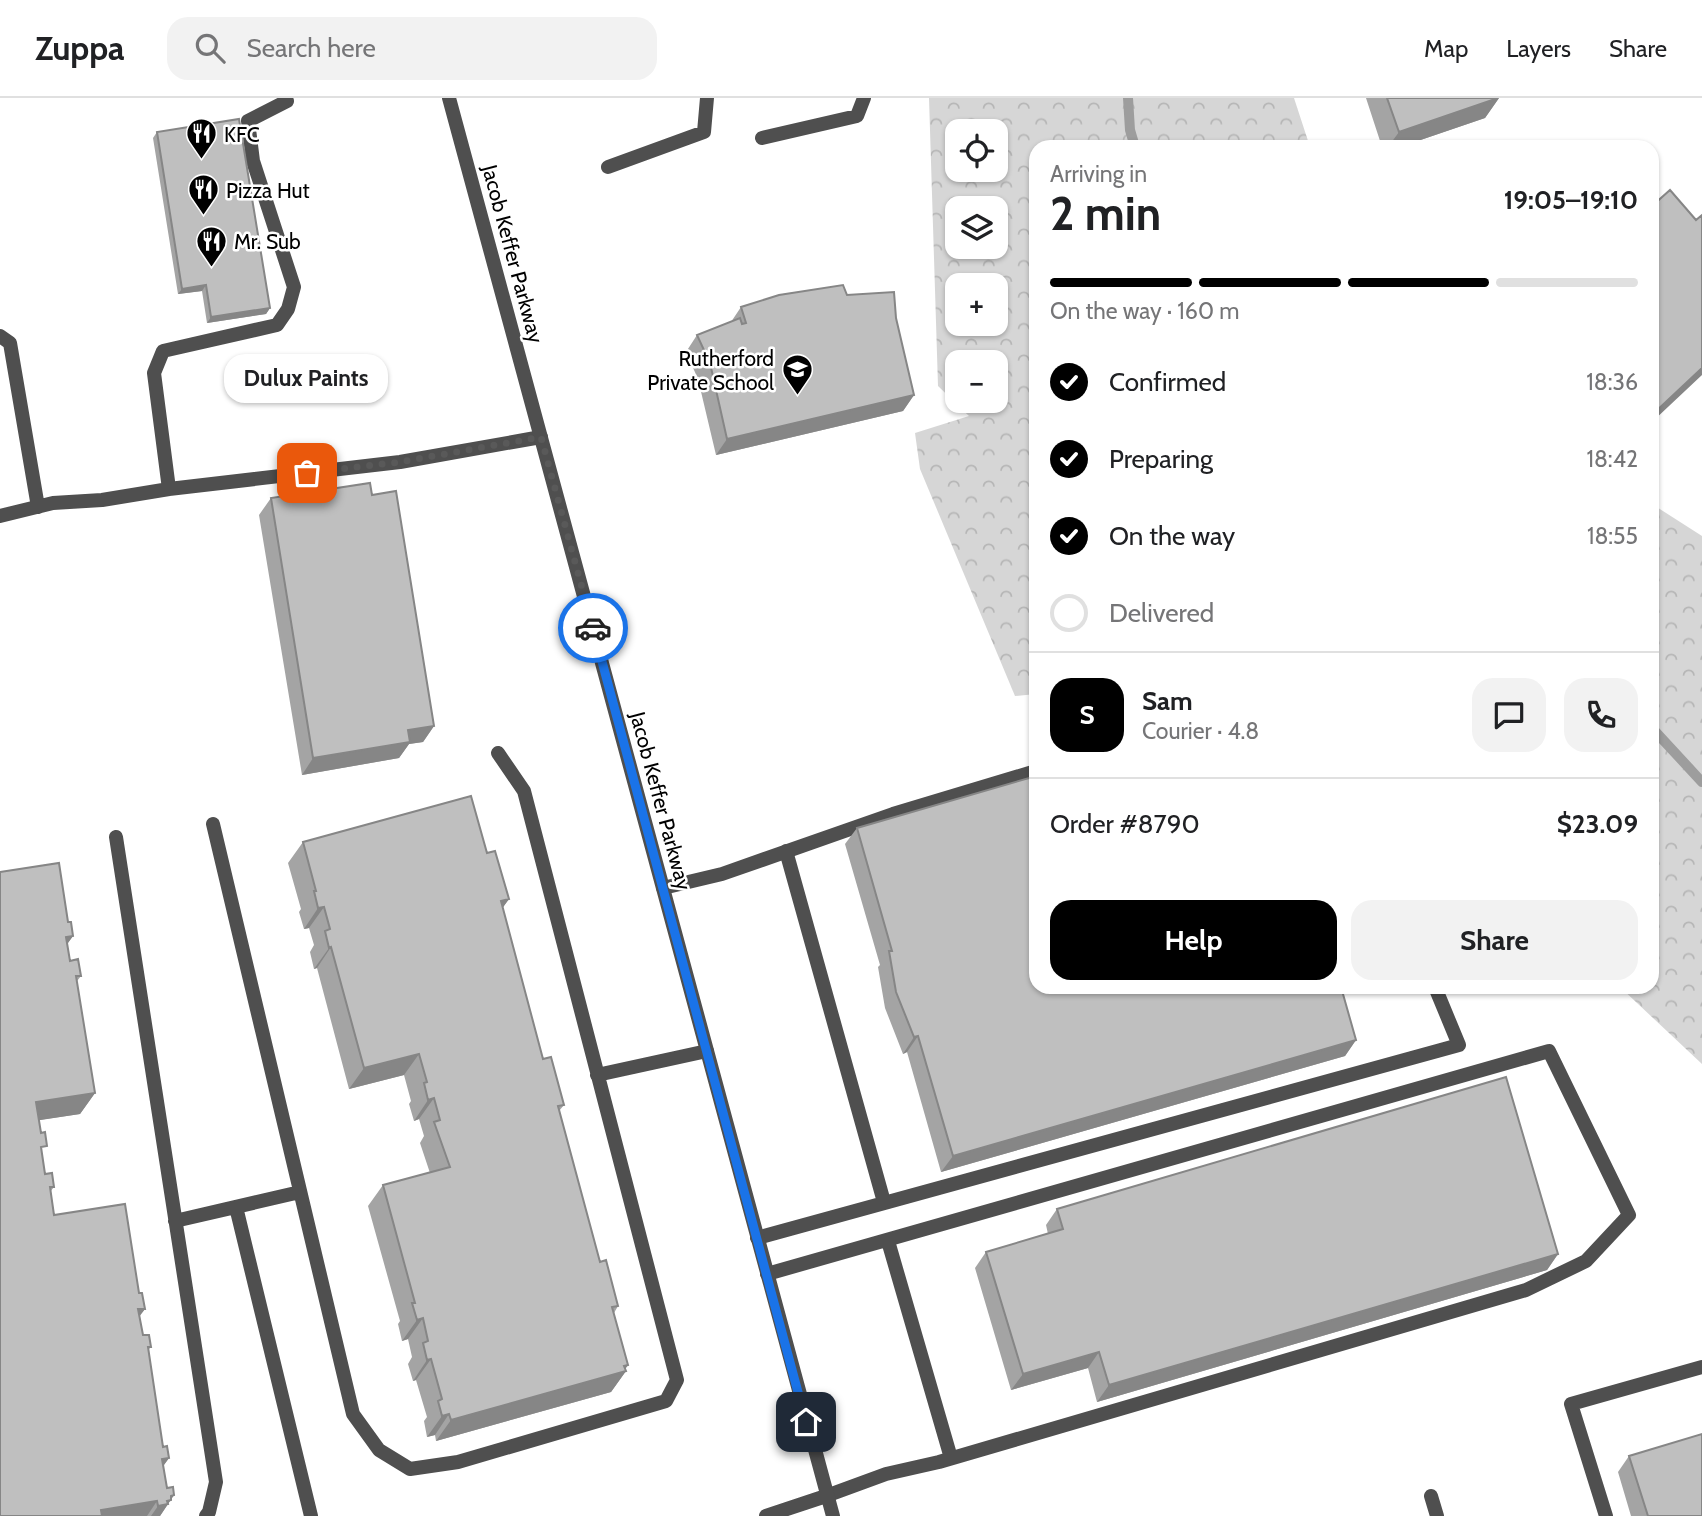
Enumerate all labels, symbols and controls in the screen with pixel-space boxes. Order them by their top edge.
search box [167,17,657,80]
text: Zuppa [35,28,125,68]
icon: search [191,29,229,67]
text: Search here [247,32,376,64]
text: Map [1424,34,1468,63]
text: Layers [1506,34,1571,63]
text: Share [1609,34,1667,63]
restaurant icon: KFC [184,117,218,161]
map controls [945,119,1008,413]
button: locate [945,119,1008,182]
place label: KFC [224,122,260,147]
text: Arriving in [1050,160,1147,188]
street label: Jacob Keffer Parkway [477,161,549,346]
restaurant icon: Pizza Hut [186,173,220,217]
place label: Pizza Hut [226,178,310,203]
text: 19:05–19:10 [1504,184,1638,216]
text: 2 min [1050,186,1161,242]
button: layers [945,196,1008,259]
restaurant icon: Mr. Sub [194,224,228,268]
place label: Mr. Sub [234,229,301,254]
button: + [945,273,1008,336]
text: On the way · 160 m [1050,297,1239,325]
place label: Rutherford Private School [647,346,774,395]
button: − [945,350,1008,413]
school or university icon: Rutherford Private School [780,353,814,397]
callout: Dulux Paints [225,354,389,403]
icon: check [1050,363,1088,401]
text: Dulux Paints [244,364,368,392]
text: Confirmed [1109,366,1226,398]
text: 18:36 [1586,368,1638,396]
icon: check [1050,440,1088,478]
pin [277,443,337,503]
text: Preparing [1109,443,1213,475]
text: 18:42 [1586,445,1638,473]
icon: bag [288,454,326,492]
icon: check [1050,517,1088,555]
text: On the way [1109,520,1235,552]
text: 18:55 [1587,522,1638,550]
courier [558,593,628,663]
text: Delivered [1109,597,1214,629]
icon: car [574,609,612,647]
button: chat [1472,678,1546,752]
button: phone [1564,678,1638,752]
text: Sam [1142,685,1193,717]
text: S [1079,699,1095,731]
street label: Jacob Keffer Parkway [625,708,697,893]
text: Courier · 4.8 [1142,717,1259,745]
text: Order #8790 [1050,808,1200,840]
text: $23.09 [1557,808,1638,840]
button: Help [1050,900,1337,980]
button: Share [1351,900,1638,980]
pin [776,1392,836,1452]
icon: home [787,1403,825,1441]

